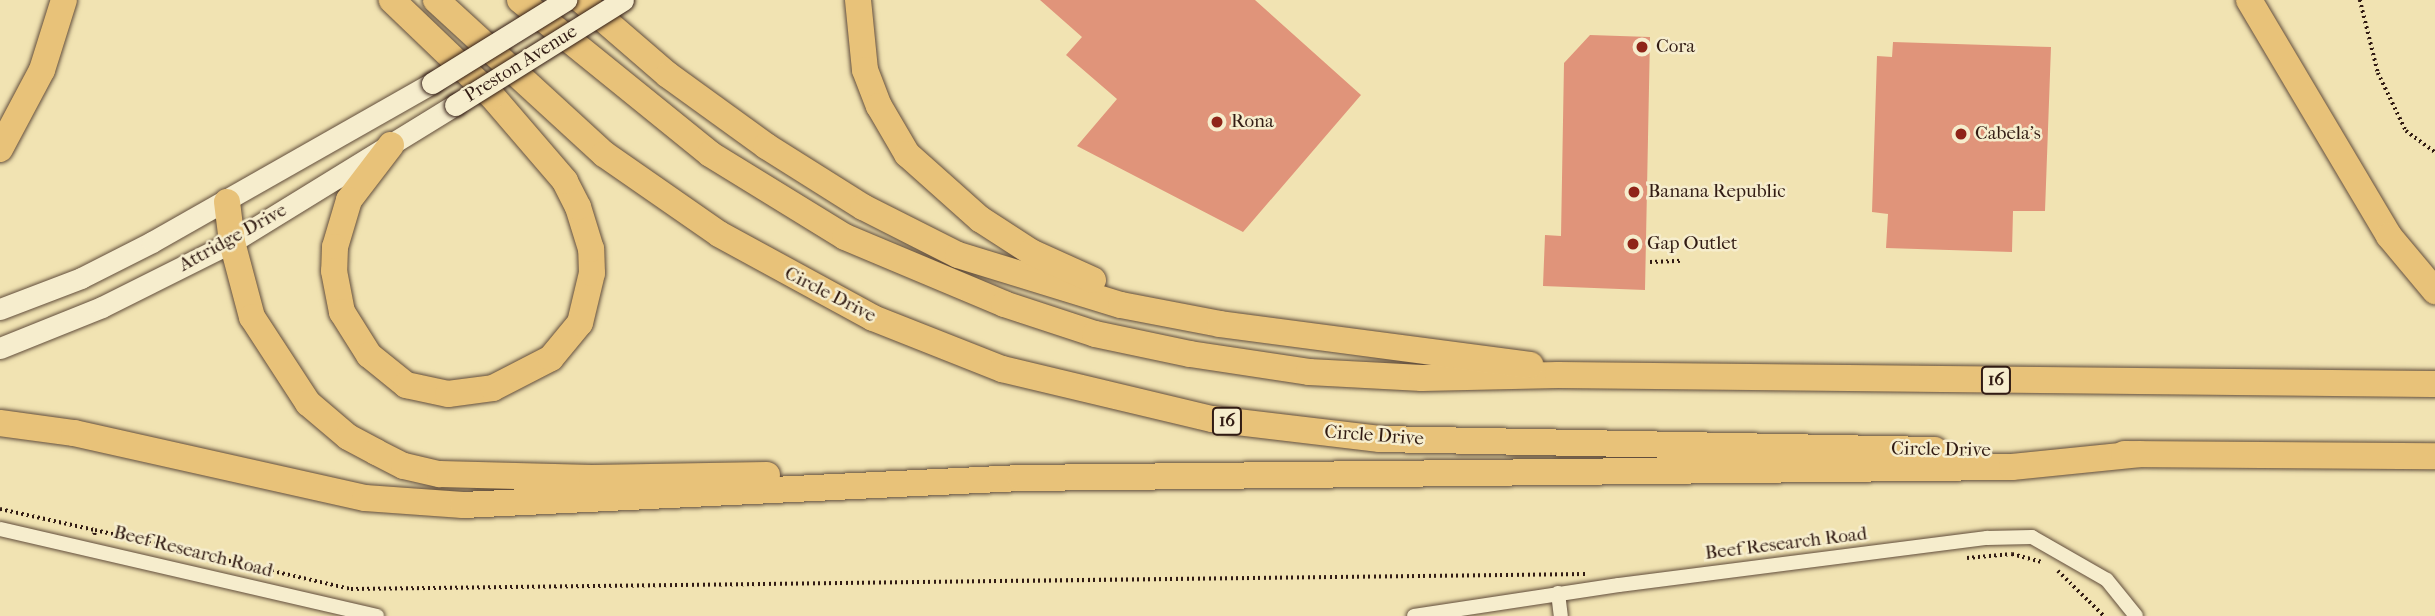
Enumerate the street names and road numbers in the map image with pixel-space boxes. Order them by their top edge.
street label: Preston Avenue [460,20,582,108]
street label: Attridge Drive [175,199,291,277]
street label: Circle Drive [780,262,880,328]
road number: 16 [1980,366,2012,394]
road number: 16 [1211,407,1243,436]
street label: Circle Drive [1324,421,1424,451]
street label: Circle Drive [1891,438,1991,462]
street label: Beef Research Road [111,521,275,583]
street label: Beef Research Road [1704,523,1868,565]

